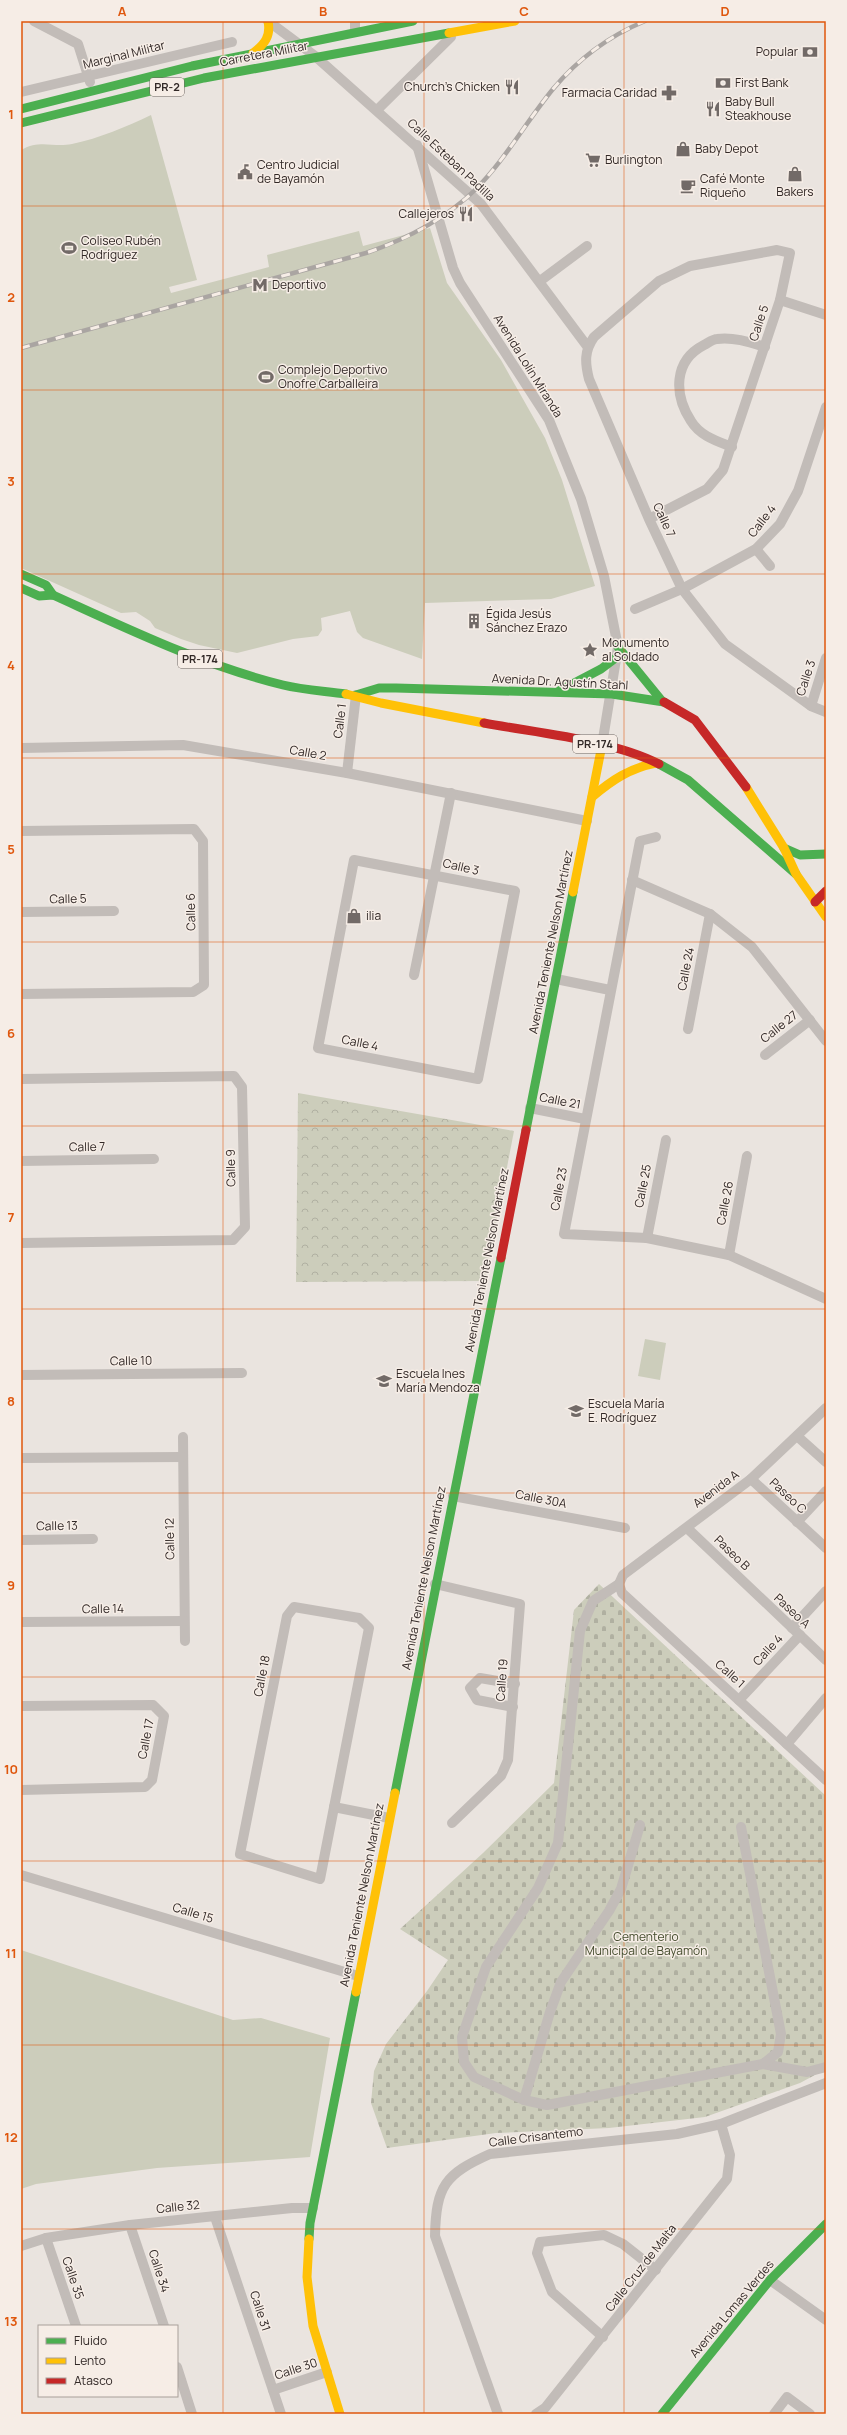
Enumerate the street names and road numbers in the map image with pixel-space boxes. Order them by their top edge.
street label: Marginal Militar [81,36,167,73]
street label: Carretera Militar [218,36,310,70]
road number: PR-2 [150,78,184,96]
street label: Calle Esteban Padilla [404,115,499,205]
street label: Calle 5 [745,302,772,343]
street label: Avenida Lolín Miranda [490,311,567,421]
street label: Calle 7 [649,500,680,540]
street label: Calle 4 [743,501,780,541]
road number: PR-174 [178,650,222,668]
street label: Calle 3 [792,658,819,698]
street label: Avenida Dr. Agustín Stahl [491,669,629,694]
street label: Calle 1 [329,703,350,739]
road number: PR-174 [573,735,617,753]
street label: Calle 2 [288,741,328,764]
street label: Avenida Teniente Nelson Martínez [524,849,577,1035]
street label: Calle 3 [441,854,481,879]
street label: Calle 5 [49,890,87,907]
street label: Calle 6 [182,893,199,931]
street label: Calle 24 [673,946,698,992]
street label: Calle 27 [756,1007,801,1047]
street label: Calle 4 [340,1031,380,1054]
street label: Calle 21 [538,1088,582,1113]
street label: Calle 7 [69,1138,105,1155]
street label: Calle 9 [222,1149,239,1187]
street label: Calle 25 [630,1163,655,1209]
street label: Calle 23 [546,1166,571,1212]
street label: Avenida Teniente Nelson Martínez [460,1167,513,1353]
street label: Calle 26 [712,1179,737,1226]
street label: Calle 10 [110,1352,152,1369]
street label: Avenida A [689,1465,742,1511]
street label: Paseo C [766,1474,811,1517]
street label: Avenida Teniente Nelson Martínez [397,1485,450,1671]
street label: Calle 30A [514,1485,569,1512]
street label: Calle 13 [36,1517,78,1534]
street label: Calle 12 [161,1518,178,1560]
street label: Paseo B [711,1531,754,1574]
street label: Paseo A [770,1589,815,1632]
street label: Calle 14 [82,1600,124,1617]
street label: Calle 4 [749,1630,787,1669]
street label: Calle 18 [249,1654,274,1698]
street label: Calle 1 [712,1656,749,1692]
street label: Calle 19 [492,1658,511,1702]
street label: Calle 17 [133,1717,158,1761]
street label: Avenida Teniente Nelson Martínez [335,1802,388,1988]
street label: Calle 15 [171,1898,216,1927]
street label: Calle Crisantemo [488,2122,584,2151]
street label: Calle 32 [155,2196,201,2217]
street label: Calle Cruz de Malta [601,2220,680,2315]
street label: Calle 34 [145,2247,174,2294]
street label: Calle 35 [58,2254,89,2301]
street label: Avenida Lomas Verdes [686,2256,778,2361]
street label: Calle 31 [246,2288,275,2333]
street label: Calle 30 [272,2354,320,2383]

